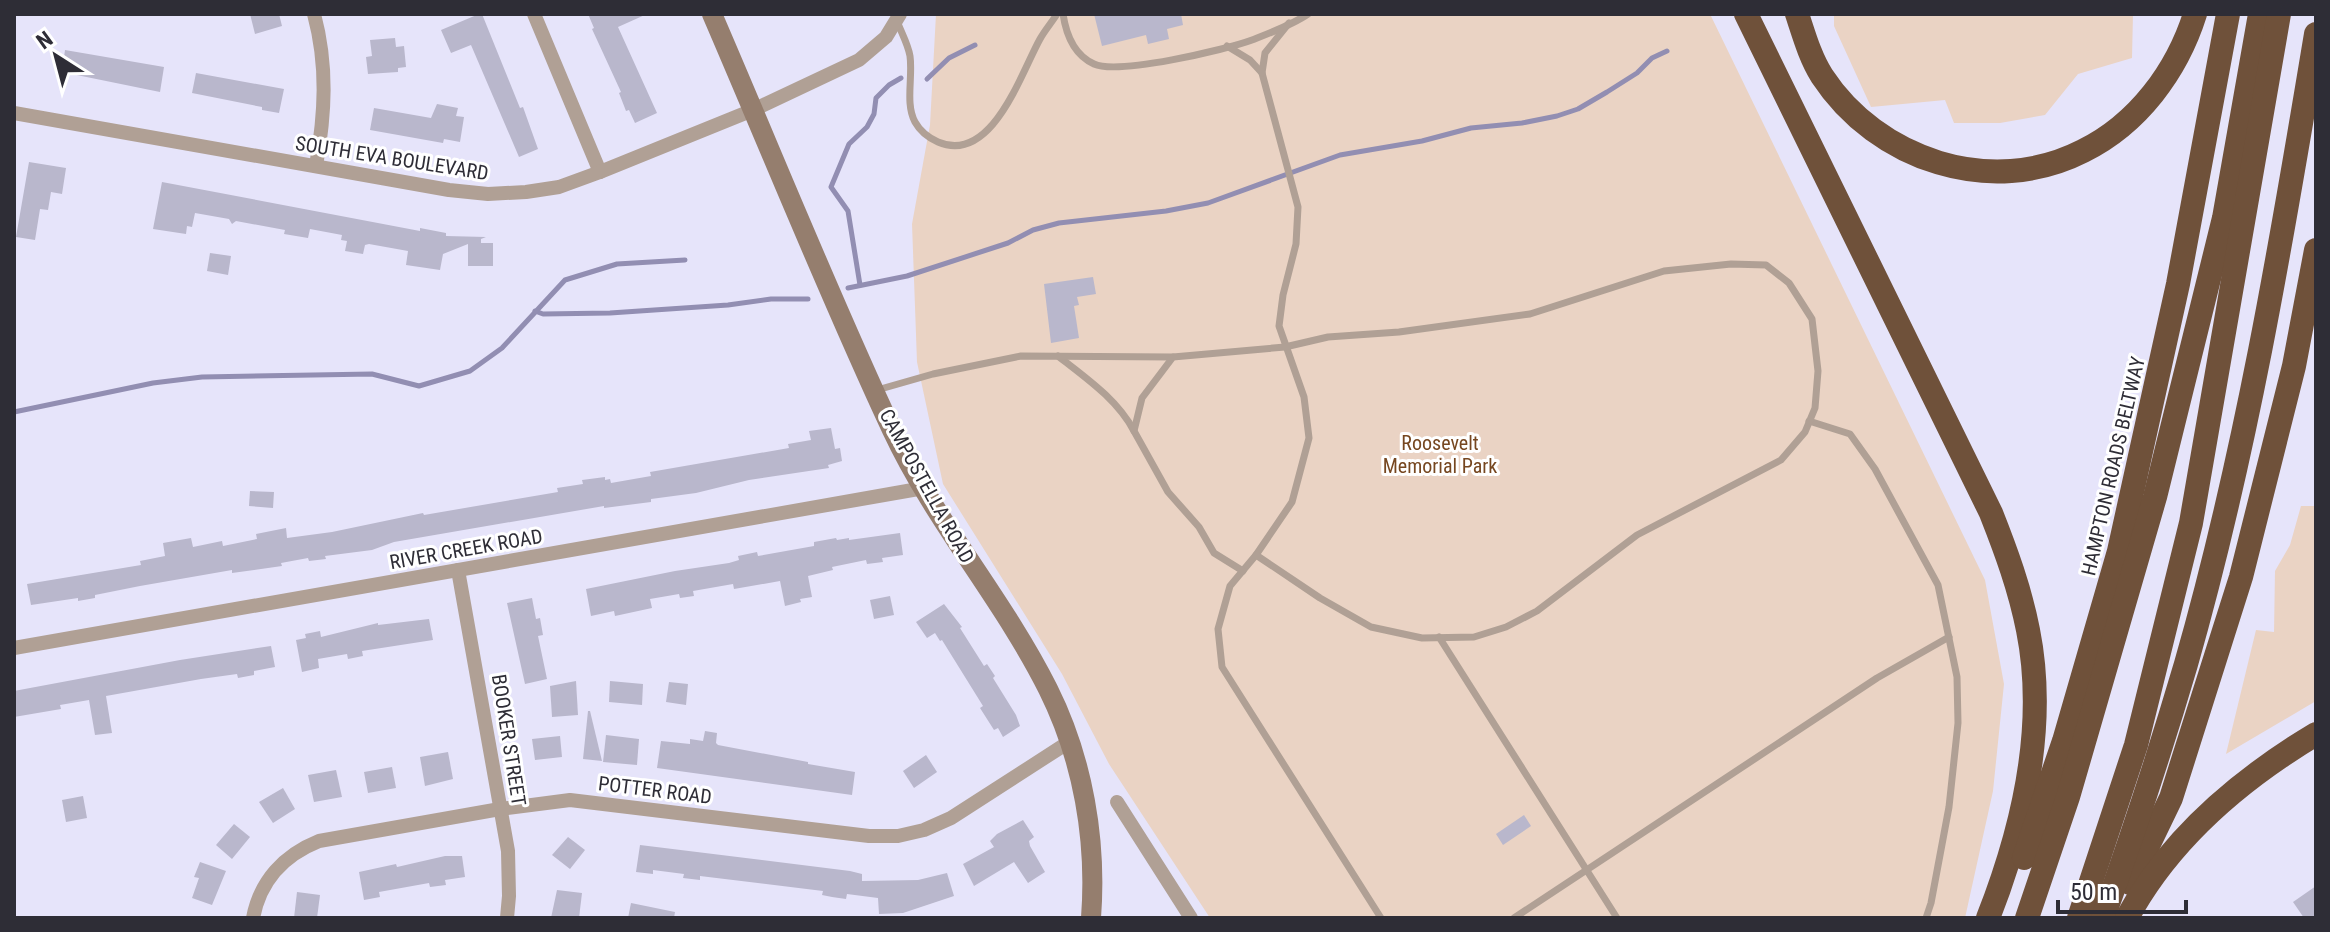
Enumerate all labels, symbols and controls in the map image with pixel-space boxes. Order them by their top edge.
north arrow [16,16,96,96]
text: N [32,26,57,54]
street label: SOUTH EVA BOULEVARD [294,131,490,185]
street label: HAMPTON ROADS BELTWAY [2076,354,2150,578]
street label: CAMPOSTELLA ROAD [875,405,979,567]
park label: Roosevelt Memorial Park [1383,431,1497,478]
street label: RIVER CREEK ROAD [388,524,544,574]
street label: BOOKER STREET [487,672,531,808]
street label: POTTER ROAD [597,771,713,809]
scale bar [2058,864,2186,914]
text: 50 m [2070,878,2117,906]

